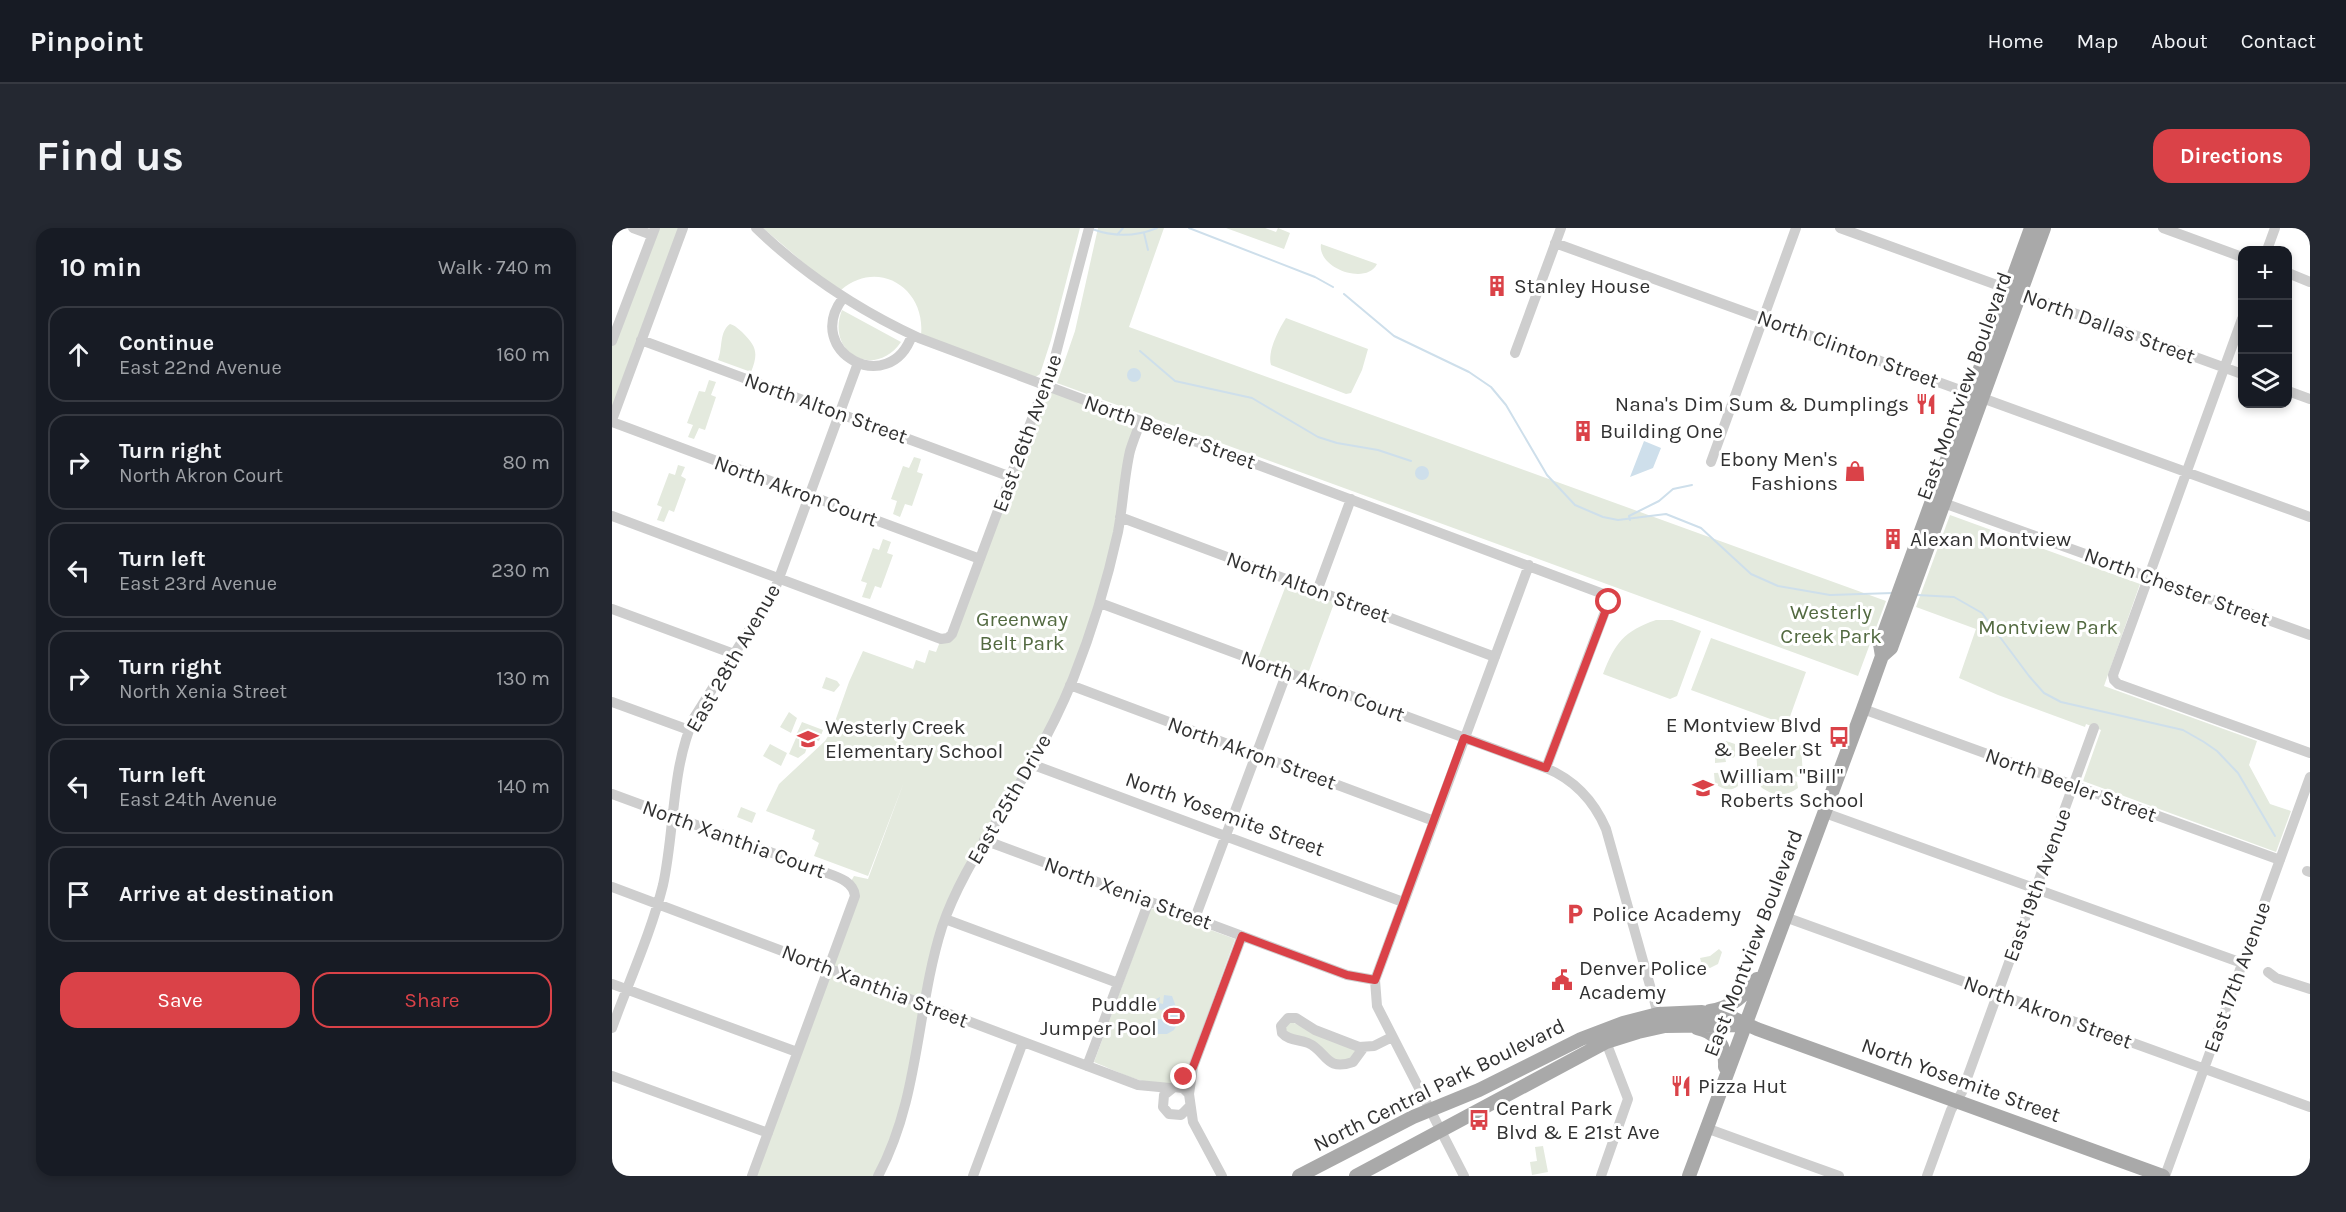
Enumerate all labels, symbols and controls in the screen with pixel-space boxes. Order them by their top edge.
text: Pinpoint [30,25,143,58]
text: Home [1988,29,2044,53]
text: Map [2077,29,2118,53]
text: About [2151,29,2208,53]
text: Contact [2241,29,2316,53]
button: Directions [2153,129,2310,183]
text: Find us [36,131,184,181]
map controls [2238,246,2292,408]
button: + [2238,246,2292,300]
text: 10 min [60,252,142,283]
text: Walk · 740 m [438,256,552,279]
street label: East Montview Boulevard [1912,269,2016,503]
building icon: Stanley House [1485,274,1509,298]
place label: Stanley House [1514,274,1650,298]
street label: North Dallas Street [2020,284,2198,368]
button: − [2238,300,2292,354]
street label: North Clinton Street [1754,305,1942,393]
text: Continue [119,330,214,356]
icon: ahead [62,338,95,371]
text: 160 m [497,343,550,366]
street label: East 26th Avenue [987,351,1067,515]
button: layers [2238,354,2292,408]
text: East 22nd Avenue [119,356,282,379]
street label: North Alton Street [741,367,911,449]
street label: North Beeler Street [1081,390,1259,474]
place label: Nana's Dim Sum & Dumplings [1615,392,1909,416]
restaurant icon: Nana's Dim Sum & Dumplings [1914,392,1938,416]
building icon: Building One [1571,419,1595,443]
place label: Building One [1600,419,1723,443]
text: Turn right [119,438,222,464]
icon: right [62,446,95,479]
place label: Ebony Men's Fashions [1720,447,1838,495]
street label: North Akron Court [711,450,881,532]
text: 80 m [502,451,550,474]
shop icon: Ebony Men's Fashions [1843,459,1867,483]
text: North Akron Court [119,464,283,487]
building icon: Alexan Montview [1881,527,1905,551]
place label: Alexan Montview [1910,527,2071,551]
street label: North Chester Street [2081,542,2273,632]
text: Turn left [119,546,206,572]
street label: North Alton Street [1223,546,1393,628]
icon: left [62,554,95,587]
text: 230 m [491,559,550,582]
text: East 23rd Avenue [119,572,277,595]
street label: East 28th Avenue [681,580,785,736]
route start [1595,588,1621,614]
park label: Westerly Creek Park [1780,600,1882,648]
park label: Greenway Belt Park [976,607,1068,655]
park label: Montview Park [1978,615,2118,639]
street label: North Akron Court [1238,645,1408,727]
text: Turn right [119,654,222,680]
icon: right [62,662,95,695]
text: 130 m [496,667,550,690]
text: North Xenia Street [119,680,287,703]
street label: North Akron Street [1165,711,1339,795]
place label: E Montview Blvd & Beeler St [1666,713,1822,761]
place label: Westerly Creek Elementary School [825,715,1003,763]
bus stop icon: E Montview Blvd & Beeler St [1827,725,1851,749]
school or university icon: Westerly Creek Elementary School [796,727,820,751]
street label: East 25th Drive [962,730,1056,868]
street label: North Beeler Street [1982,743,2160,827]
text: Turn left [119,762,206,788]
place label: William "Bill" Roberts School [1720,764,1864,812]
street label: North Yosemite Street [1122,767,1328,861]
icon: left [62,770,95,803]
text: 140 m [497,775,550,798]
school or university icon: William "Bill" Roberts School [1691,776,1715,800]
text: East 24th Avenue [119,788,277,811]
street label: North Xanthia Court [639,795,829,883]
street label: East 19th Avenue [1998,805,2076,965]
street label: East Montview Boulevard [1699,826,1807,1060]
street label: North Xenia Street [1041,852,1215,934]
icon: arrive [62,878,95,911]
text: Arrive at destination [119,881,334,907]
street label: East 17th Avenue [2199,898,2275,1056]
parking icon: Police Academy [1563,902,1587,926]
place label: Police Academy [1592,902,1741,926]
street label: North Xanthia Street [778,939,972,1033]
place label: Denver Police Academy [1579,956,1707,1004]
public building icon: Denver Police Academy [1550,968,1574,992]
street label: North Akron Street [1961,970,2135,1054]
button: Save [60,972,300,1028]
button: Share [312,972,552,1028]
place label: Puddle Jumper Pool [1040,992,1157,1040]
sports icon: Puddle Jumper Pool [1162,1004,1186,1028]
street label: North Central Park Boulevard [1309,1014,1569,1156]
street label: North Yosemite Street [1858,1033,2064,1127]
route end [1170,1063,1196,1089]
restaurant icon: Pizza Hut [1669,1074,1693,1098]
place label: Pizza Hut [1698,1074,1787,1098]
place label: Central Park Blvd & E 21st Ave [1496,1096,1660,1144]
bus stop icon: Central Park Blvd & E 21st Ave [1467,1108,1491,1132]

